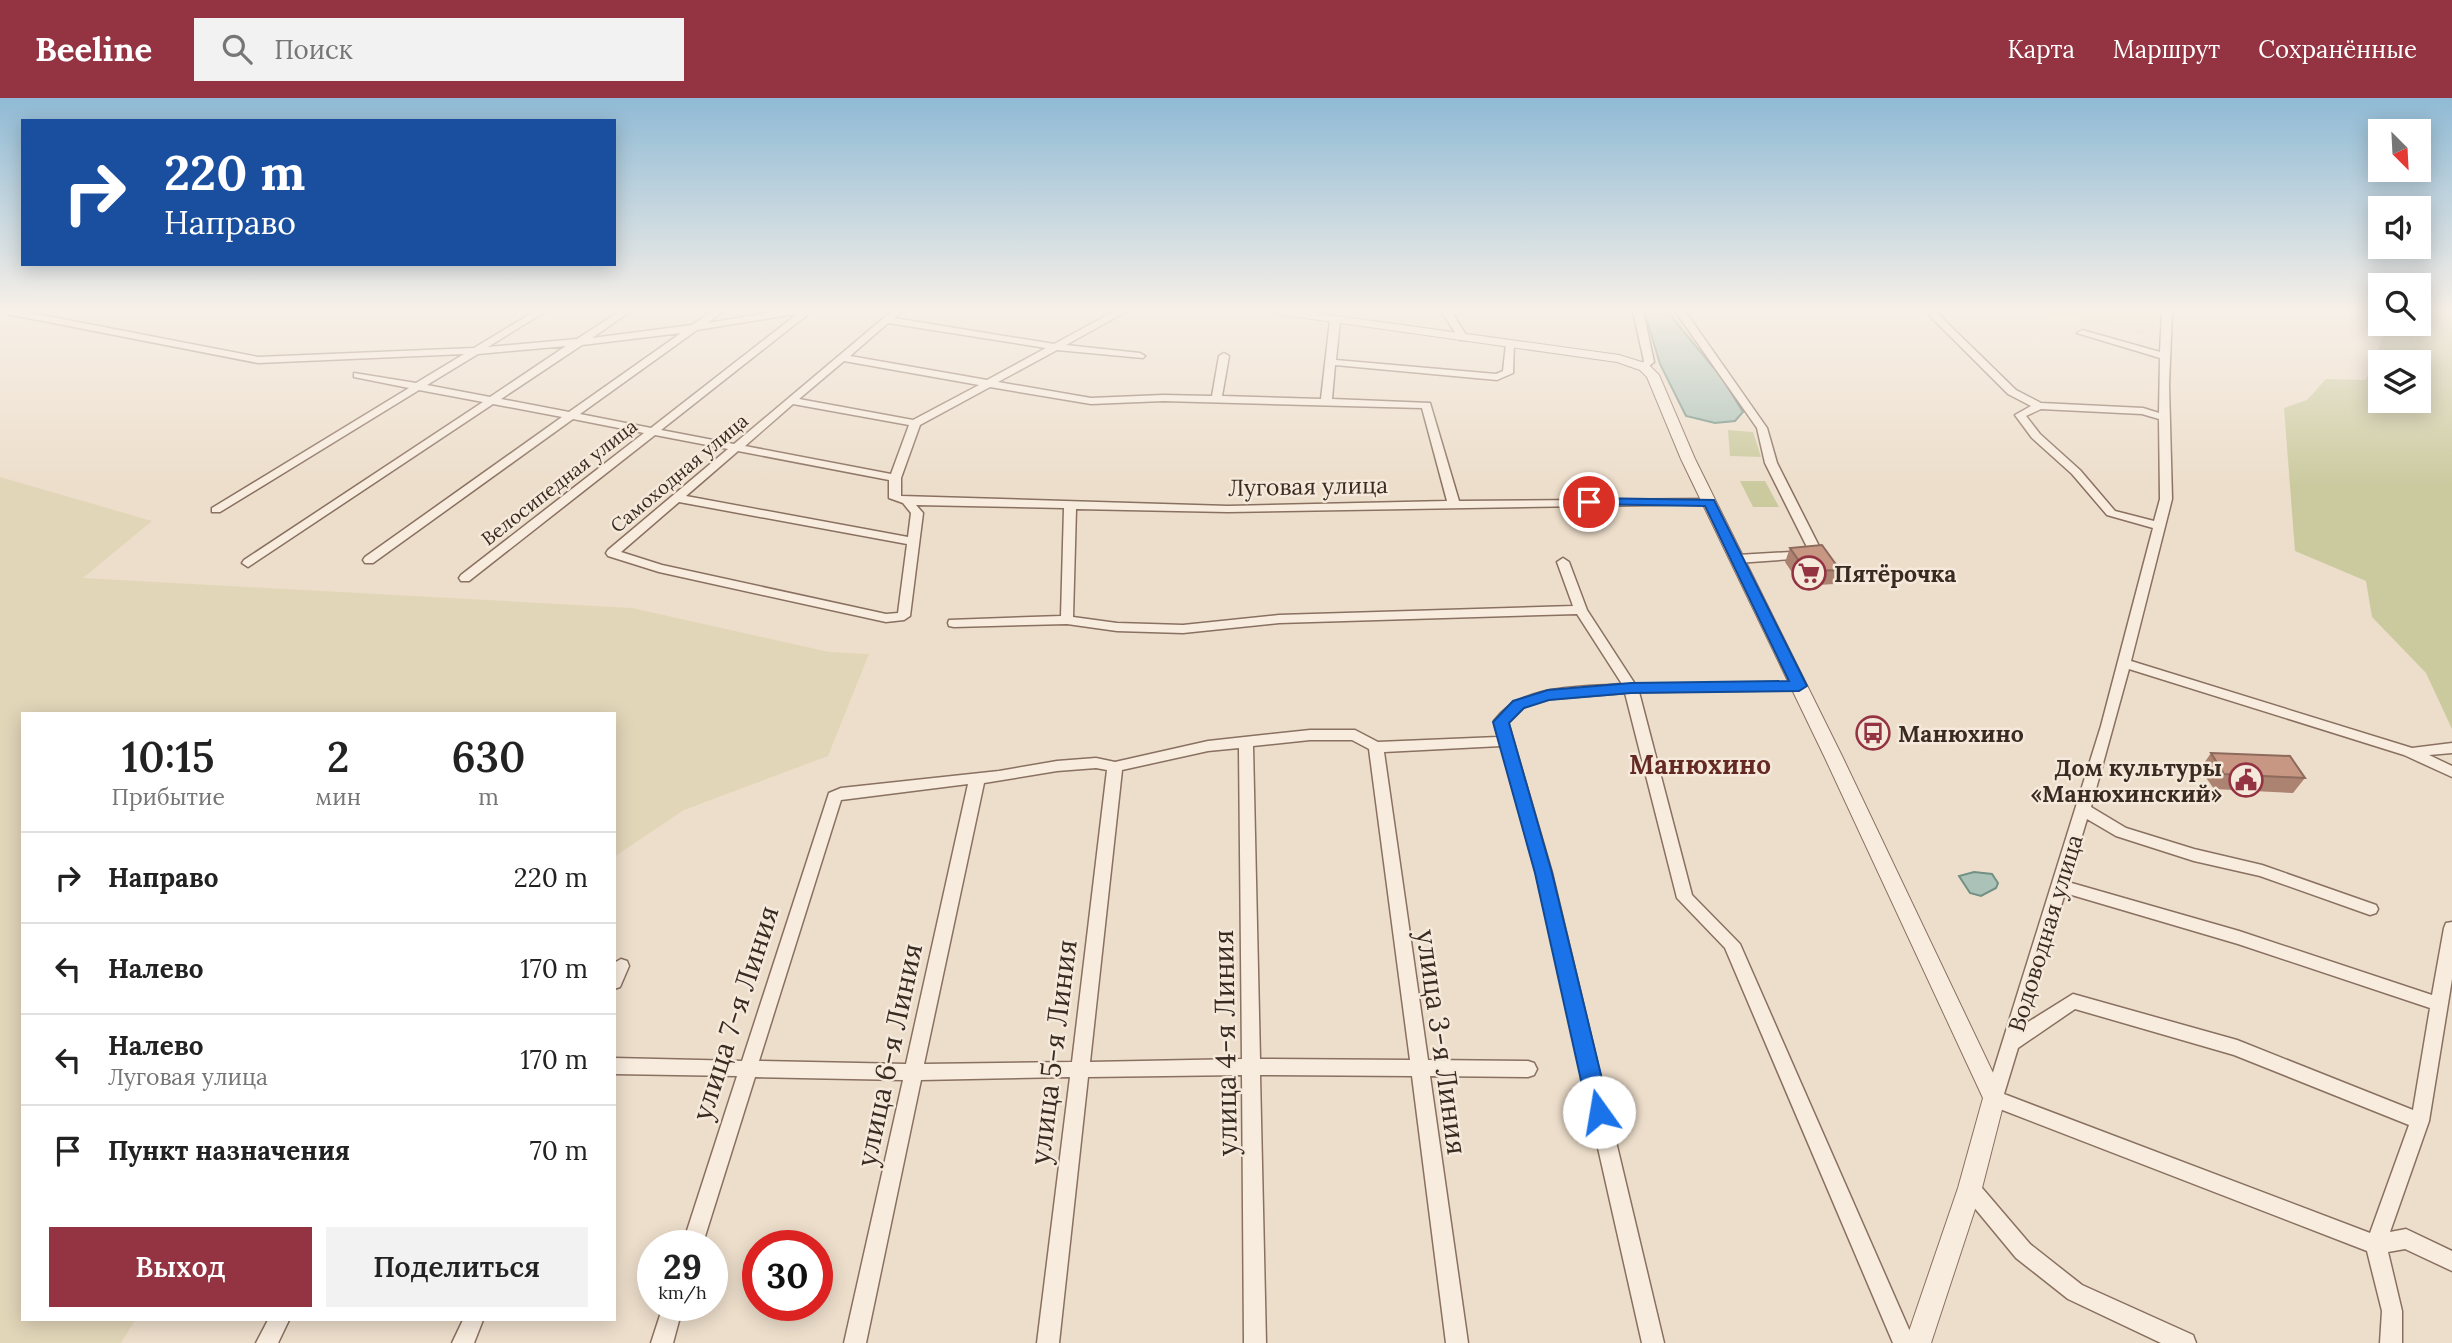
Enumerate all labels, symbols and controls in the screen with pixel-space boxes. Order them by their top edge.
search box [194,18,684,81]
text: Beeline [35,28,152,70]
icon: search [218,30,256,68]
text: Поиск [274,33,353,66]
text: Карта [2007,34,2075,65]
text: Маршрут [2113,34,2220,65]
text: Сохранённые [2258,34,2417,65]
north arrow [2368,119,2431,182]
map controls [2368,119,2431,413]
text: 220 m [164,141,305,203]
icon: right [49,147,140,238]
button: sound [2368,196,2431,259]
text: Направо [164,202,296,243]
button: search [2368,273,2431,336]
button: layers [2368,350,2431,413]
street label: Самоходная улица [605,408,753,538]
street label: Велосипедная улица [476,414,642,550]
street label: Луговая улица [1228,470,1388,502]
pin [1559,472,1619,532]
icon: arrive [1570,483,1608,521]
supermarket icon: Пятёрочка [1790,554,1828,592]
place label: Пятёрочка [1834,559,1956,588]
bus stop icon: Манюхино [1854,714,1892,752]
place label: Манюхино [1898,719,2024,748]
text: 10:15 [122,730,215,784]
text: 2 [327,730,349,784]
text: 630 [451,730,526,784]
district label: Манюхино [1629,748,1771,781]
place label: Дом культуры «Манюхинский» [2031,753,2222,808]
public building icon: Дом культуры «Манюхинский» [2227,761,2265,799]
text: Прибытие [111,782,225,811]
text: мин [315,782,361,811]
text: m [478,782,499,811]
street label: Водоводная улица [2001,831,2089,1035]
icon: right [49,859,87,897]
text: Направо [108,861,219,894]
text: 220 m [514,861,588,894]
street label: улица 7-я Линия [683,901,787,1125]
street label: улица 3-я Линия [1408,927,1476,1157]
street label: улица 4-я Линия [1205,929,1245,1157]
street label: улица 5-я Линия [1021,937,1085,1167]
street label: улица 6-я Линия [848,940,930,1170]
icon: left [49,950,87,988]
text: Налево [108,952,204,985]
text: 170 m [520,952,588,985]
text: Налево [108,1029,204,1062]
icon: left [49,1041,87,1079]
text: 170 m [520,1043,588,1076]
text: Луговая улица [108,1062,268,1091]
position arrow [1562,1075,1636,1149]
icon: arrive [49,1132,87,1170]
text: Пункт назначения [108,1134,350,1167]
text: 70 m [530,1134,588,1167]
button: Выход [49,1227,312,1307]
button: Поделиться [326,1227,588,1307]
speed limit sign: 30 [742,1230,833,1321]
text: 29 [663,1244,702,1289]
text: km/h [658,1281,707,1304]

